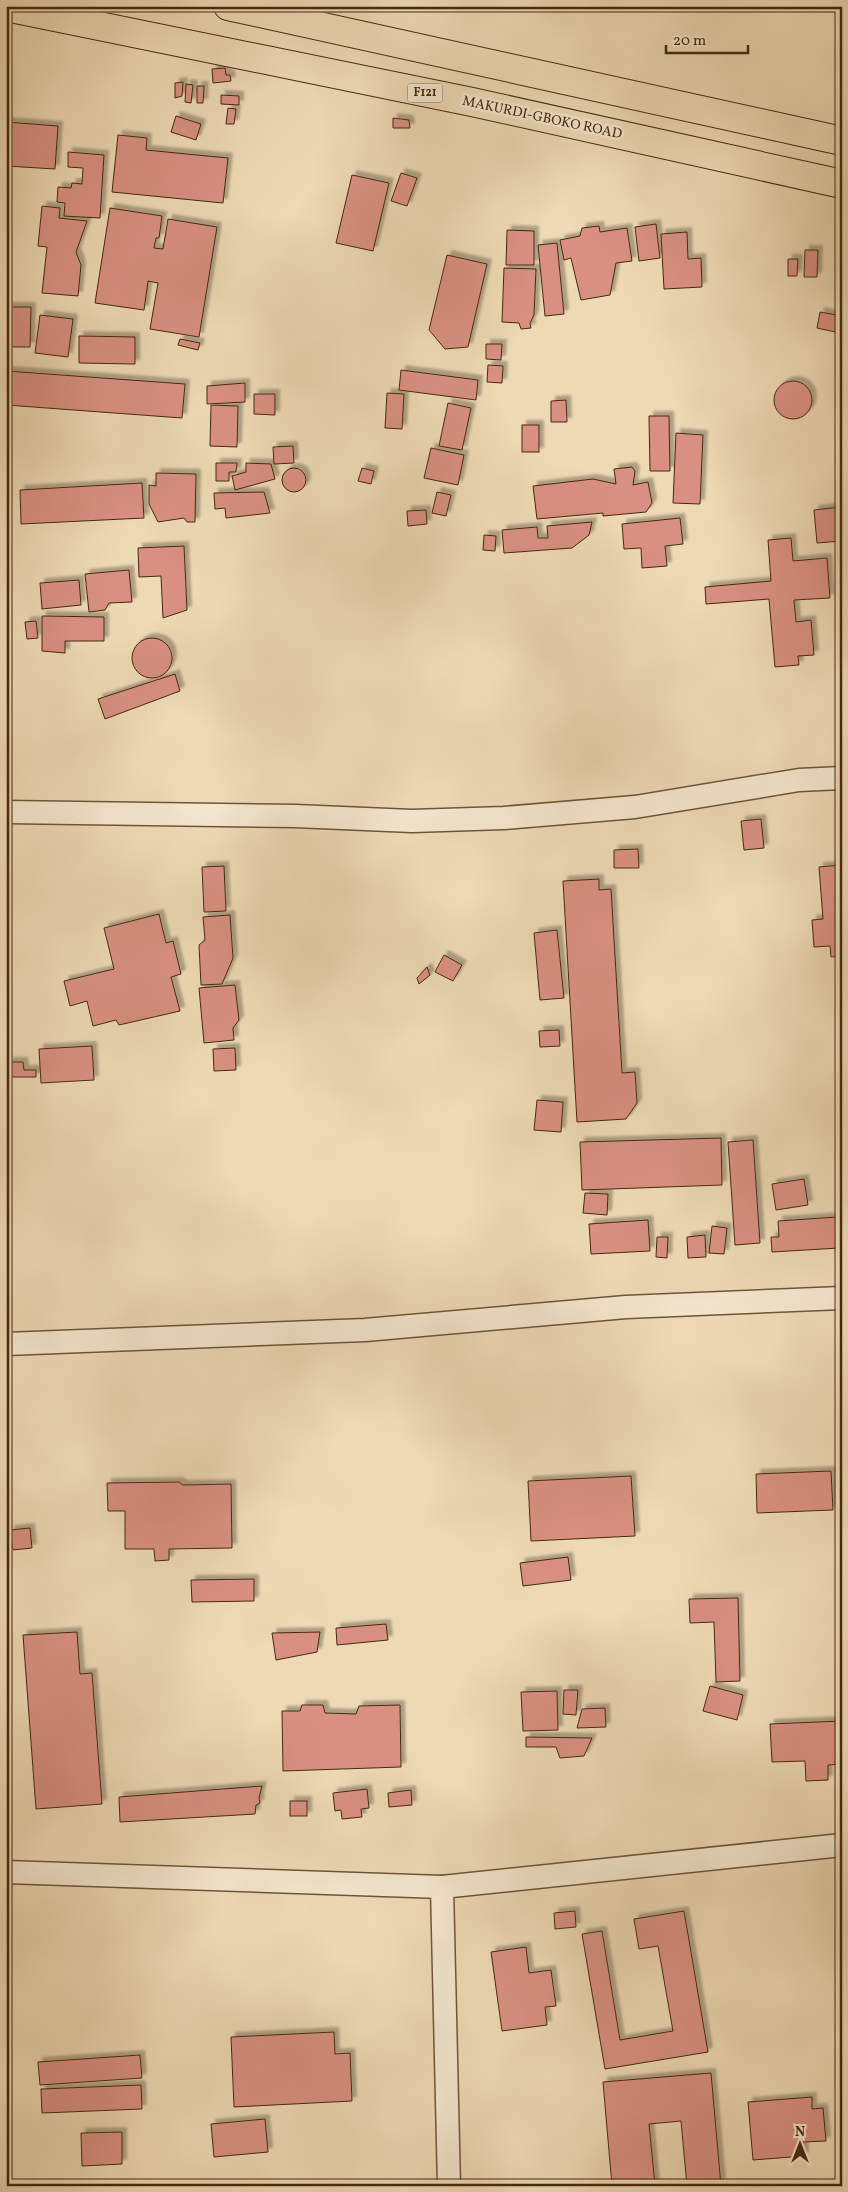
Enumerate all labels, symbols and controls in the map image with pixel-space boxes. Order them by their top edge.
scale bar [666,22,748,54]
text: 20 m [673,31,706,52]
road number: F121 [408,84,442,102]
street label: MAKURDI-GBOKO ROAD [460,92,624,144]
north arrow [776,2120,826,2170]
text: N [795,2123,805,2142]

